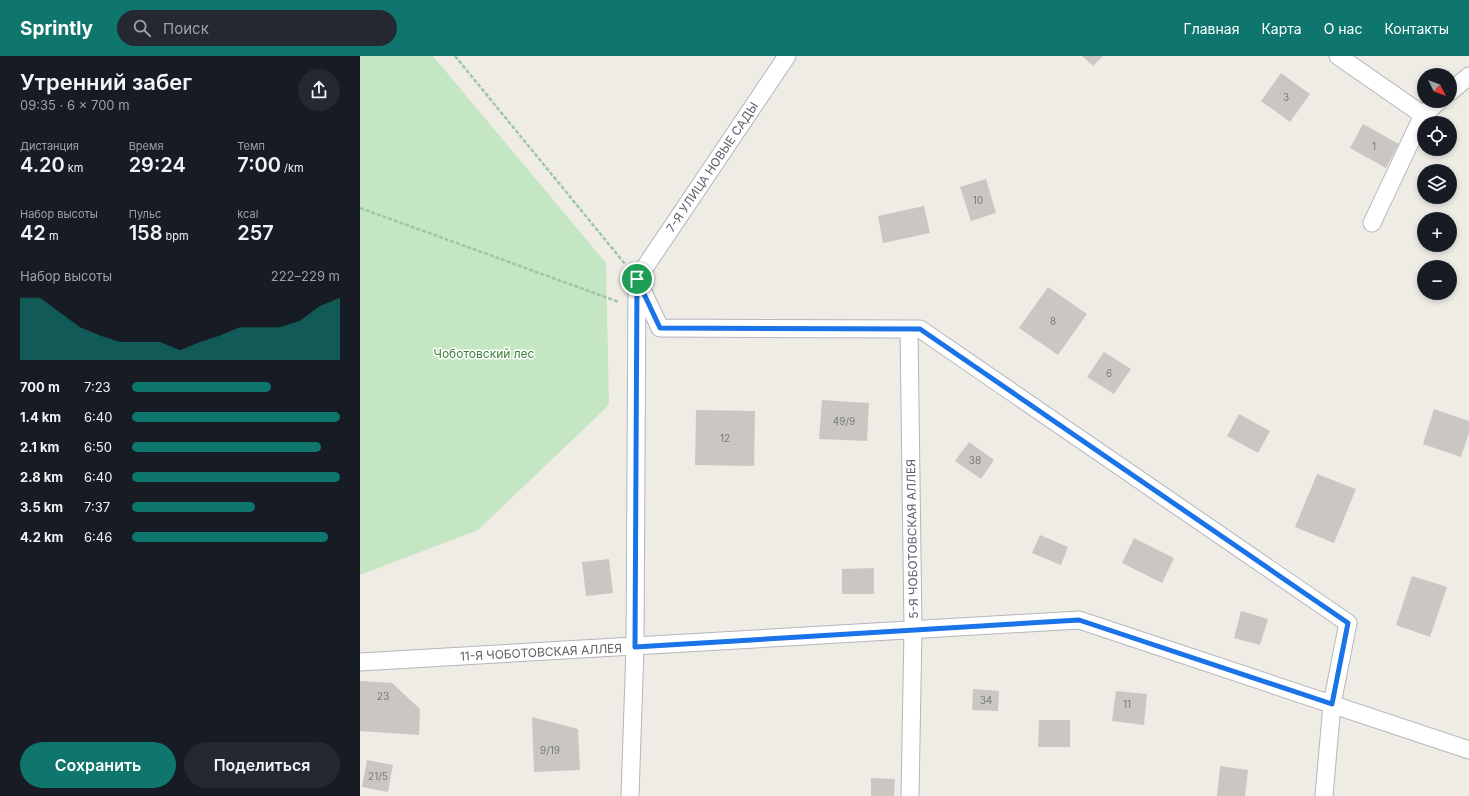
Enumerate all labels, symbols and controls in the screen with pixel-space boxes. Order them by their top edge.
search box [117,10,397,46]
text: Sprintly [20,17,93,40]
icon: search [131,17,153,39]
text: Поиск [163,19,209,38]
text: Главная [1184,20,1239,37]
text: Карта [1261,20,1302,37]
text: О нас [1324,20,1362,37]
text: Контакты [1384,20,1449,37]
north arrow [1417,68,1457,108]
map controls [1417,68,1457,300]
text: Утренний забег [20,69,192,95]
button: share [298,69,340,111]
house number: 3 [1283,91,1289,103]
text: 09:35 · 6 × 700 m [20,97,130,113]
street label: 7-Я УЛИЦА НОВЫЕ САДЫ [663,99,761,235]
button: locate [1417,116,1457,156]
text: Дистанция [20,139,79,153]
text: Время [129,139,164,153]
text: Темп [237,139,265,153]
house number: 1 [1372,140,1376,152]
text: 4.20 [20,153,65,177]
text: 29:24 [129,153,186,177]
text: 7:00 [237,153,281,177]
text: km [65,161,83,175]
text: /km [281,161,304,175]
button: layers [1417,164,1457,204]
house number: 10 [973,194,983,206]
text: Набор высоты [20,207,98,221]
text: Пульс [129,207,161,221]
text: kcal [237,207,258,221]
button: + [1417,212,1457,252]
text: 42 [20,221,46,245]
text: 158 [129,221,163,245]
text: 257 [237,221,274,245]
text: m [46,229,59,243]
text: bpm [163,229,189,243]
button: − [1417,260,1457,300]
pin [620,262,654,296]
text: Набор высоты [20,268,112,284]
text: 222–229 m [271,268,340,284]
icon: arrive [626,268,648,290]
house number: 8 [1050,315,1056,327]
park label: Чоботовский лес [434,346,535,361]
house number: 6 [1106,367,1112,379]
text: 700 m [20,379,60,395]
text: 7:23 [84,379,111,395]
text: 1.4 km [20,409,61,425]
text: 6:40 [84,409,112,425]
house number: 49/9 [833,415,855,427]
house number: 12 [720,432,730,444]
text: 2.1 km [20,439,59,455]
text: 6:50 [84,439,112,455]
house number: 38 [969,454,981,466]
street label: 5-Я ЧОБОТОВСКАЯ АЛЛЕЯ [903,459,921,619]
text: 2.8 km [20,469,63,485]
text: 6:40 [84,469,112,485]
text: 3.5 km [20,499,63,515]
text: 7:37 [84,499,110,515]
text: 4.2 km [20,529,63,545]
text: 6:46 [84,529,112,545]
street label: 11-Я ЧОБОТОВСКАЯ АЛЛЕЯ [460,640,622,664]
house number: 23 [377,690,389,702]
house number: 34 [980,694,992,706]
house number: 11 [1123,698,1131,710]
button: Сохранить [20,742,176,788]
button: Поделиться [184,742,340,788]
house number: 9/19 [540,744,560,756]
house number: 21/5 [368,770,388,782]

